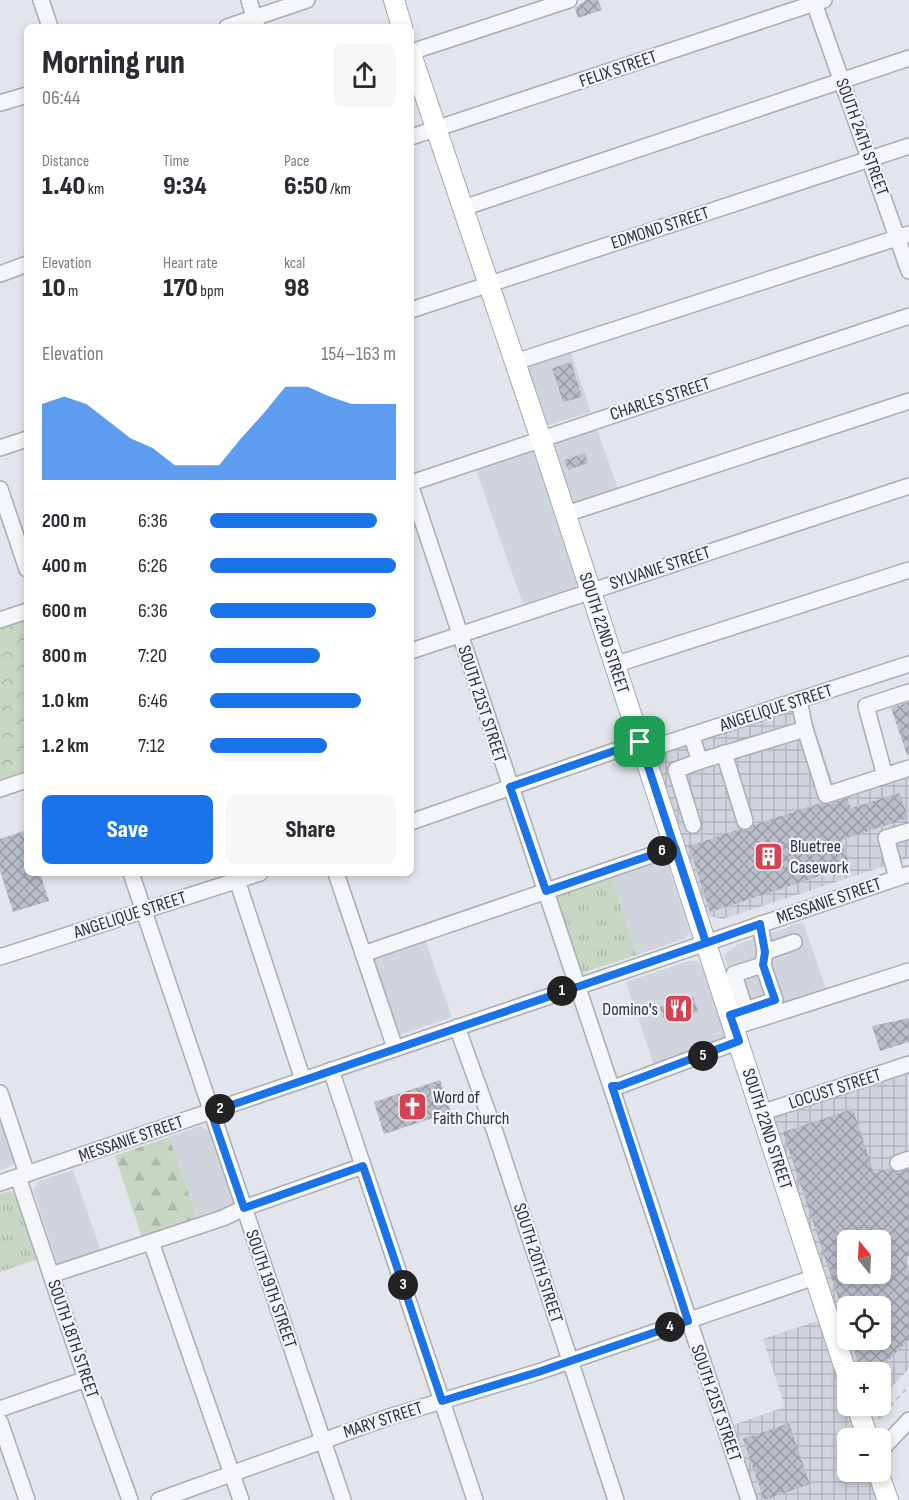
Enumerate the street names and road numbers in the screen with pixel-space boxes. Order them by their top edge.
street label: FELIX STREET [576,46,660,92]
street label: SOUTH 24TH STREET [831,75,893,199]
street label: EDMOND STREET [608,202,712,254]
street label: CHARLES STREET [607,373,713,425]
street label: SYLVANIE STREET [607,542,713,594]
street label: SOUTH 22ND STREET [575,570,633,696]
street label: SOUTH 21ST STREET [453,643,511,765]
street label: ANGELIQUE STREET [716,680,835,736]
street label: MESSANIE STREET [774,873,884,929]
street label: ANGELIQUE STREET [70,887,189,943]
street label: LOCUST STREET [786,1064,884,1114]
street label: SOUTH 22ND STREET [738,1066,796,1192]
street label: MESSANIE STREET [76,1111,186,1167]
street label: SOUTH 20TH STREET [509,1201,567,1325]
street label: SOUTH 19TH STREET [241,1227,301,1351]
street label: SOUTH 18TH STREET [43,1277,103,1401]
street label: SOUTH 21ST STREET [686,1342,746,1464]
street label: MARY STREET [341,1397,425,1443]

